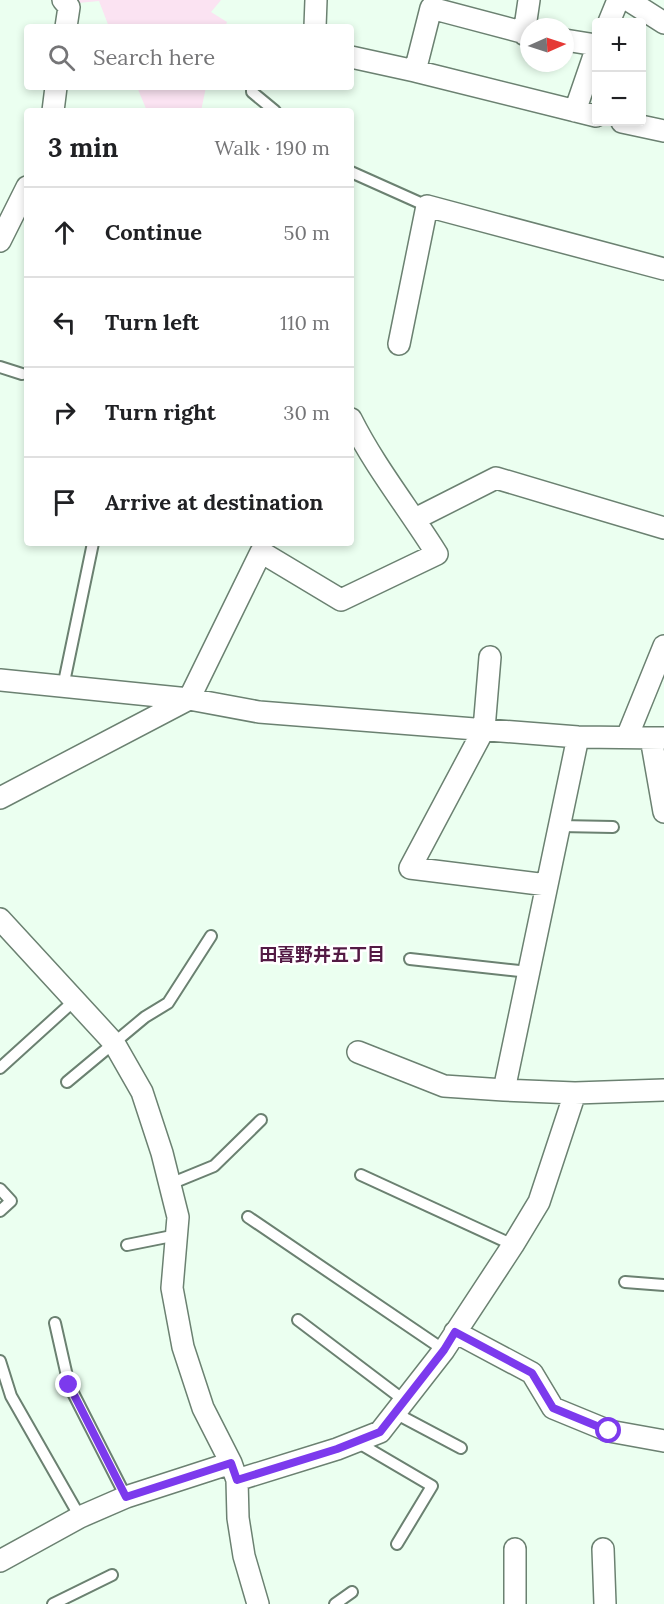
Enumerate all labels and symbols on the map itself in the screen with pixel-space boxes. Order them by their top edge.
north arrow [520,18,574,72]
district label: 田喜野井五丁目 [259,943,385,966]
route end [55,1371,81,1397]
route start [595,1417,621,1443]

